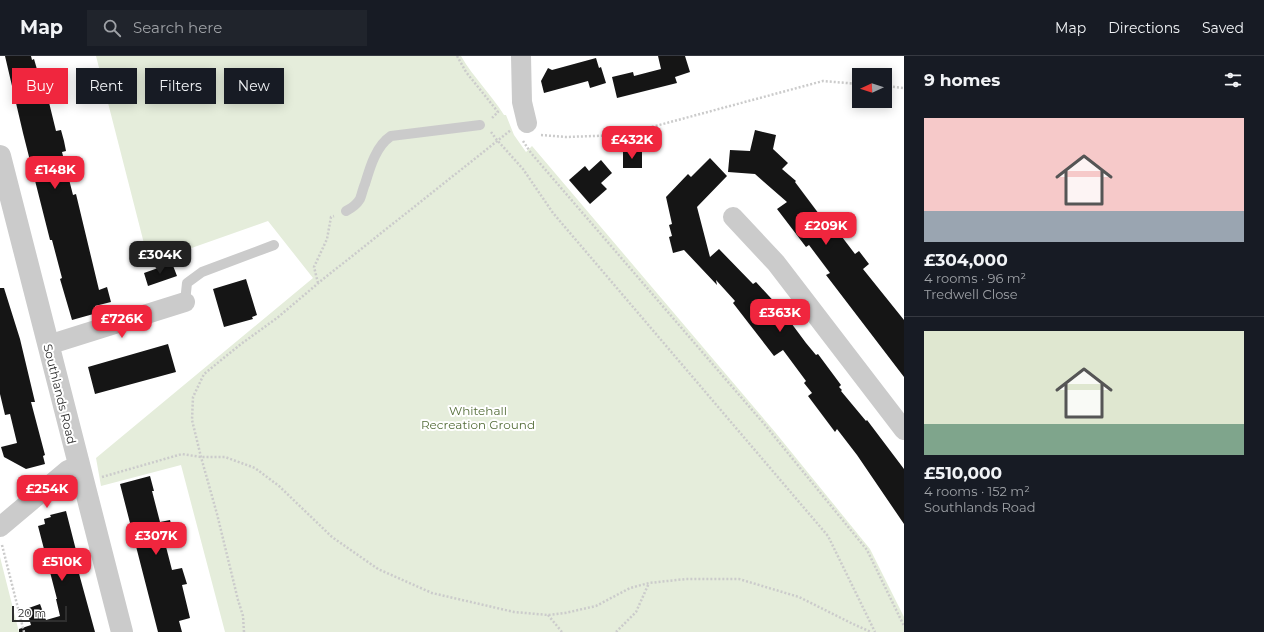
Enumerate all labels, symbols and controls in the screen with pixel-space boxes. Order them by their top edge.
search box [87,10,367,46]
text: Map [20,16,63,39]
icon: search [101,17,123,39]
text: Search here [133,18,222,37]
text: Map [1055,19,1086,37]
text: Directions [1108,19,1180,37]
text: Saved [1202,19,1244,37]
chip: Buy [12,68,68,104]
chip: Rent [76,68,137,104]
chip: Filters [145,68,216,104]
chip: New [224,68,284,104]
north arrow [852,68,892,108]
map controls [852,68,892,108]
icon: filters [1222,69,1244,91]
text: 9 homes [924,70,1000,90]
pin: £432K [604,126,660,160]
text: £432K [611,131,653,147]
icon: home [1048,144,1120,216]
pin: £148K [27,156,83,190]
text: £148K [34,161,76,177]
pin: £209K [798,212,854,246]
text: £209K [805,217,847,233]
pin: £304K [132,241,188,275]
text: £304K [138,246,182,262]
text: £304,000 [924,250,1008,270]
text: 4 rooms · 96 m² [924,270,1026,286]
text: Tredwell Close [924,286,1018,302]
pin: £363K [752,299,808,333]
text: £363K [759,304,801,320]
pin: £726K [94,305,150,339]
text: £726K [101,310,143,326]
street label: Southlands Road [40,342,80,446]
icon: home [1048,357,1120,429]
park label: Whitehall Recreation Ground [421,403,535,432]
text: £510,000 [924,463,1002,483]
pin: £254K [19,475,75,509]
text: £254K [26,480,68,496]
text: 4 rooms · 152 m² [924,483,1030,499]
text: Southlands Road [924,499,1035,515]
pin: £307K [128,522,184,556]
text: £307K [135,527,177,543]
pin: £510K [34,548,90,582]
text: £510K [42,553,82,569]
scale bar [12,604,67,623]
text: 20 m [18,606,46,620]

